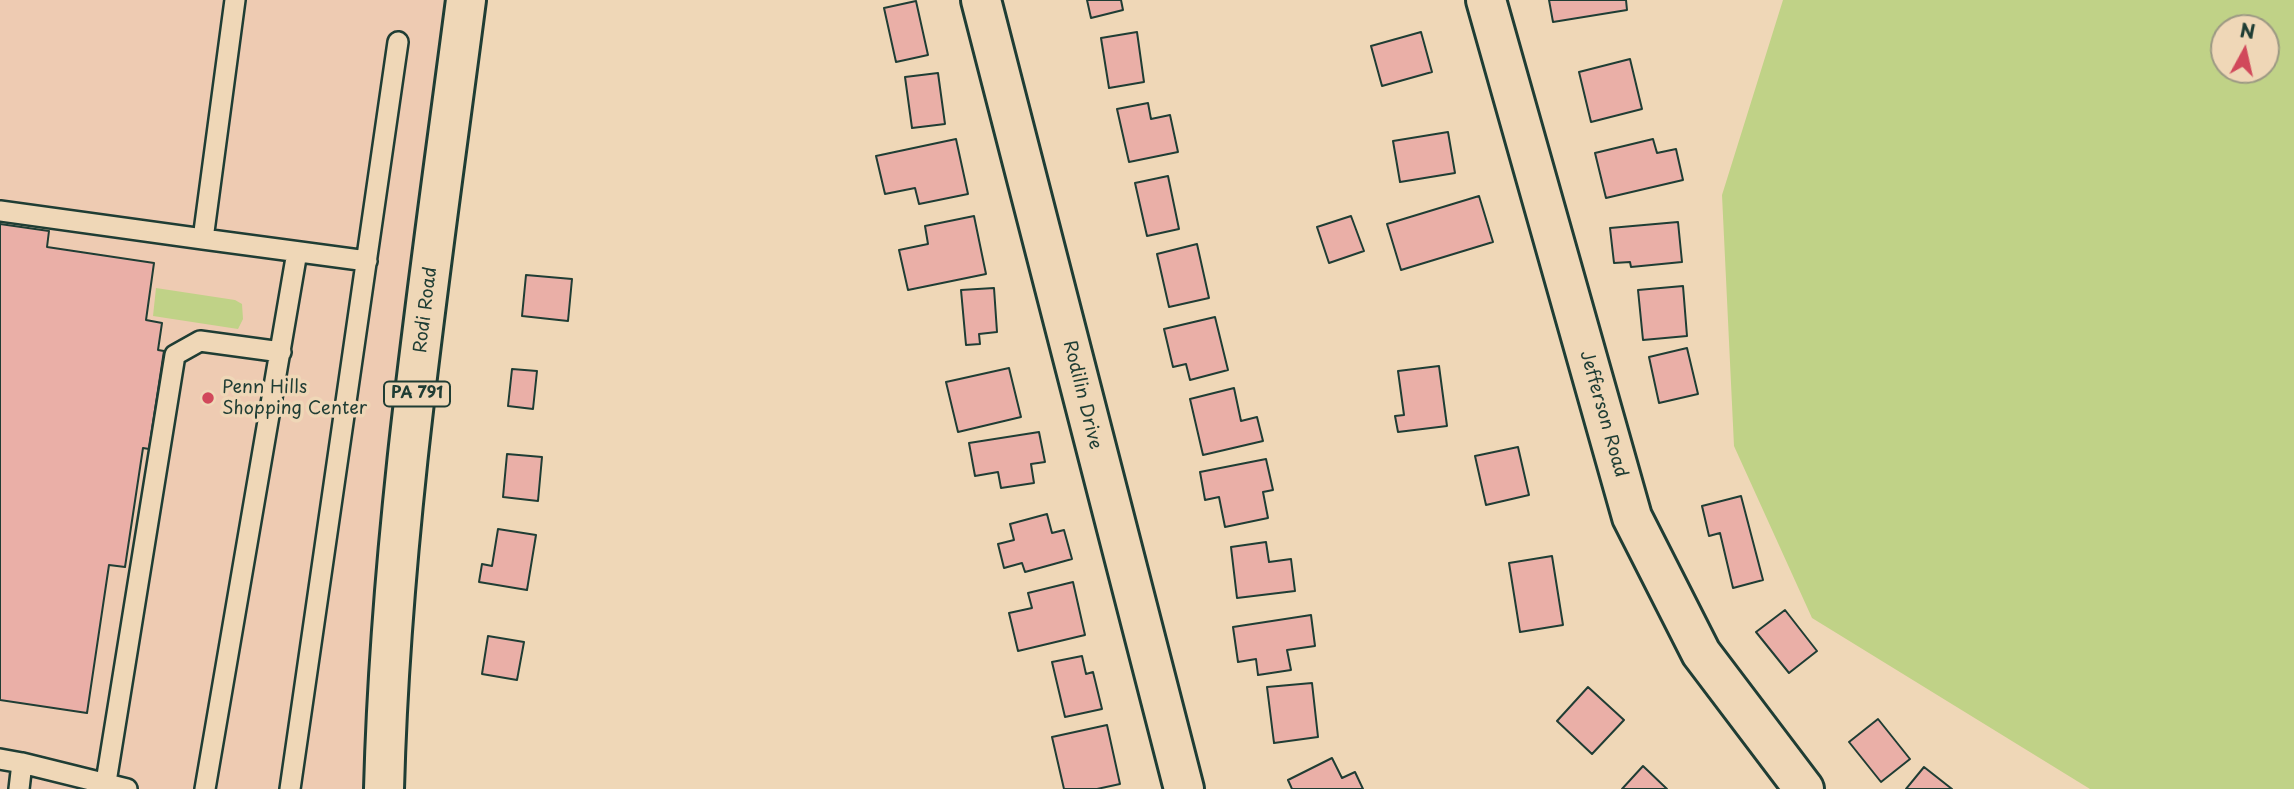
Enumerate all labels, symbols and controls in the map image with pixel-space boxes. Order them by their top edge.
north arrow [2210,14,2280,84]
text: N [2238,15,2257,45]
street label: Rodi Road [410,266,442,354]
street label: Rodilin Drive [1058,338,1106,452]
street label: Jefferson Road [1575,348,1631,480]
place label: Penn Hills Shopping Center [222,377,367,420]
road number: PA 791 [384,382,450,406]
marker: Penn Hills Shopping Center [200,390,216,406]

